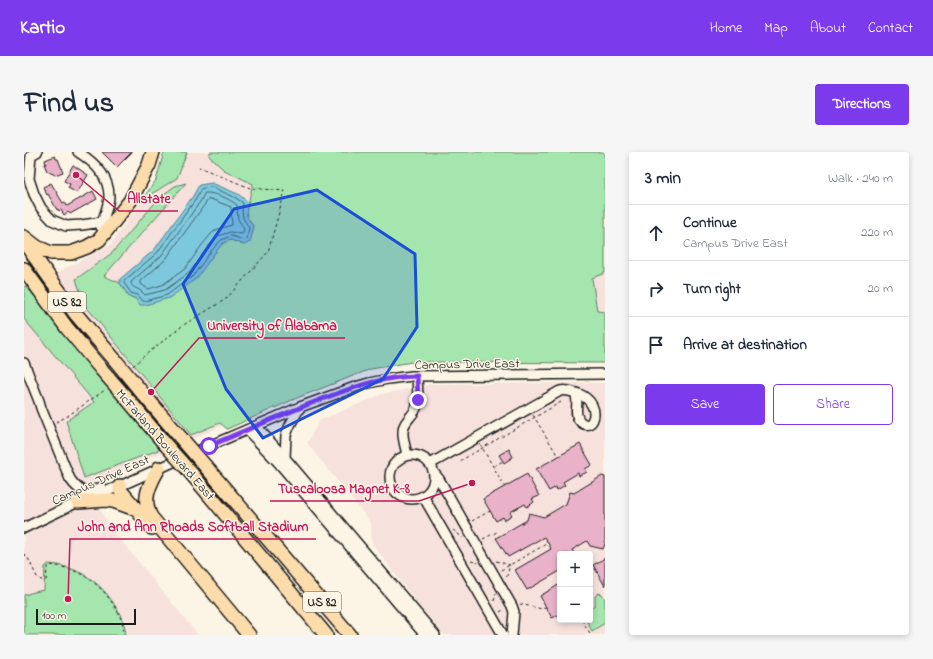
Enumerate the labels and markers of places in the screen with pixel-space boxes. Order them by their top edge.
callout: Allstate [119,185,178,211]
callout: University of Alabama [199,312,345,338]
callout: Tuscaloosa Magnet K-8 [270,475,419,501]
callout: John and Ann Rhoads Softball Stadium [70,513,316,539]

